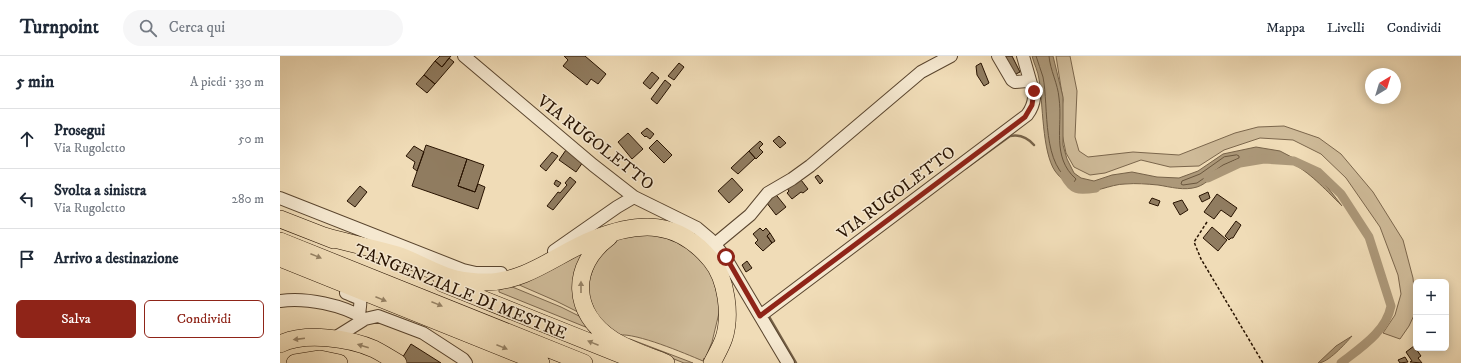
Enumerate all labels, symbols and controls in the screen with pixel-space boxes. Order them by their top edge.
search box [123,10,403,46]
text: Turnpoint [20,16,99,39]
icon: search [137,17,159,39]
text: Cerca qui [169,18,225,37]
text: Mappa [1266,19,1305,37]
text: Livelli [1327,19,1365,37]
text: Condividi [1387,19,1441,37]
north arrow [1365,68,1401,104]
text: 5 min [16,71,54,93]
text: A piedi · 330 m [190,74,264,90]
route end [1025,82,1043,100]
street label: VIA RUGOLETTO [532,90,658,195]
text: Prosegui [54,121,105,140]
icon: ahead [16,128,38,150]
text: 50 m [238,131,264,147]
text: Via Rugoletto [54,140,125,156]
street label: VIA RUGOLETTO [832,141,960,245]
text: Svolta a sinistra [54,181,146,200]
icon: left [16,188,38,210]
text: 280 m [232,191,264,207]
text: Via Rugoletto [54,200,125,216]
street label: TANGENZIALE DI MESTRE [351,239,570,345]
icon: arrive [16,248,38,270]
route start [717,248,735,266]
text: Arrivo a destinazione [54,249,178,268]
one-way arrow [311,253,322,259]
map controls [1413,279,1449,351]
button: + [1413,279,1449,315]
one-way arrow [578,280,584,293]
one-way arrow [376,296,388,302]
button: Salva [16,300,136,338]
button: Condividi [144,300,264,338]
one-way arrow [431,302,443,308]
button: − [1413,315,1449,351]
one-way arrow [293,336,305,342]
one-way arrow [587,340,599,346]
one-way arrow [357,343,369,349]
one-way arrow [496,345,508,351]

